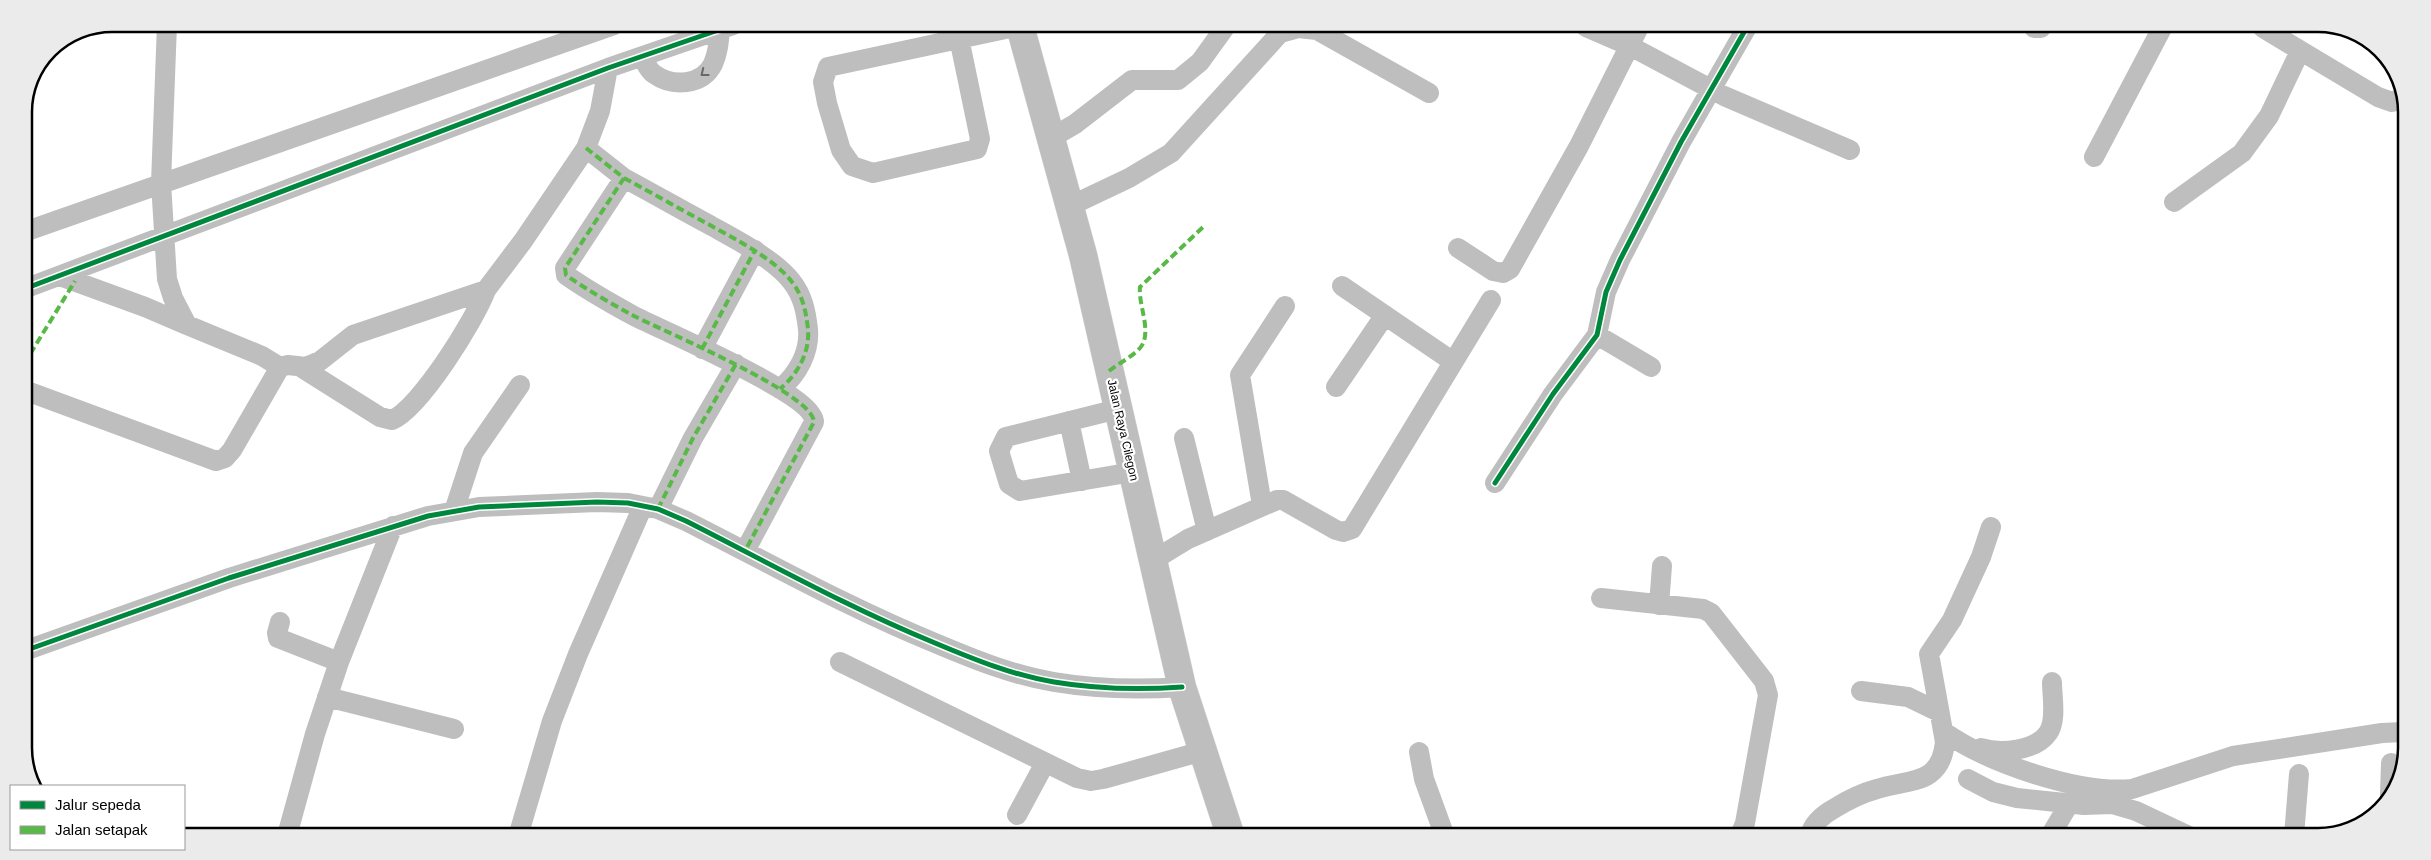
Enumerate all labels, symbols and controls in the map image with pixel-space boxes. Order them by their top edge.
one-way arrow [700,67,709,76]
street label: Jalan Raya Cilegon [1104,378,1142,482]
legend [10,785,185,850]
text: Jalur sepeda [55,796,142,813]
text: Jalan setapak [55,821,148,838]

